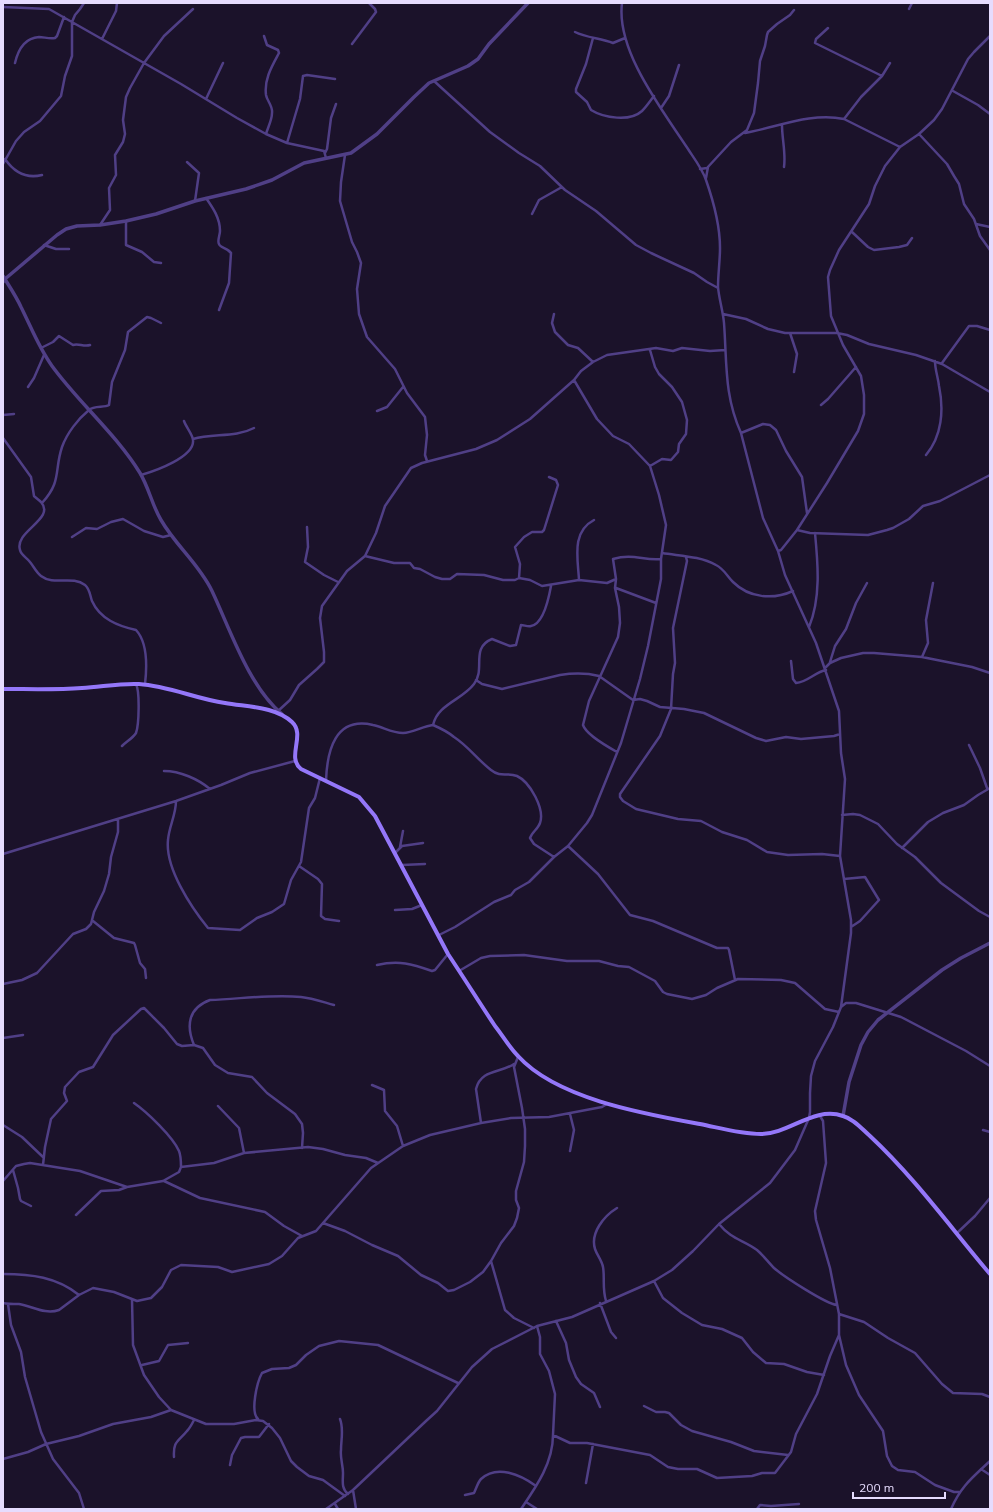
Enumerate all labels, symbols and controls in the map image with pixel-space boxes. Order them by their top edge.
scale bar [853,1474,945,1500]
text: 200 m [859,1480,894,1495]

